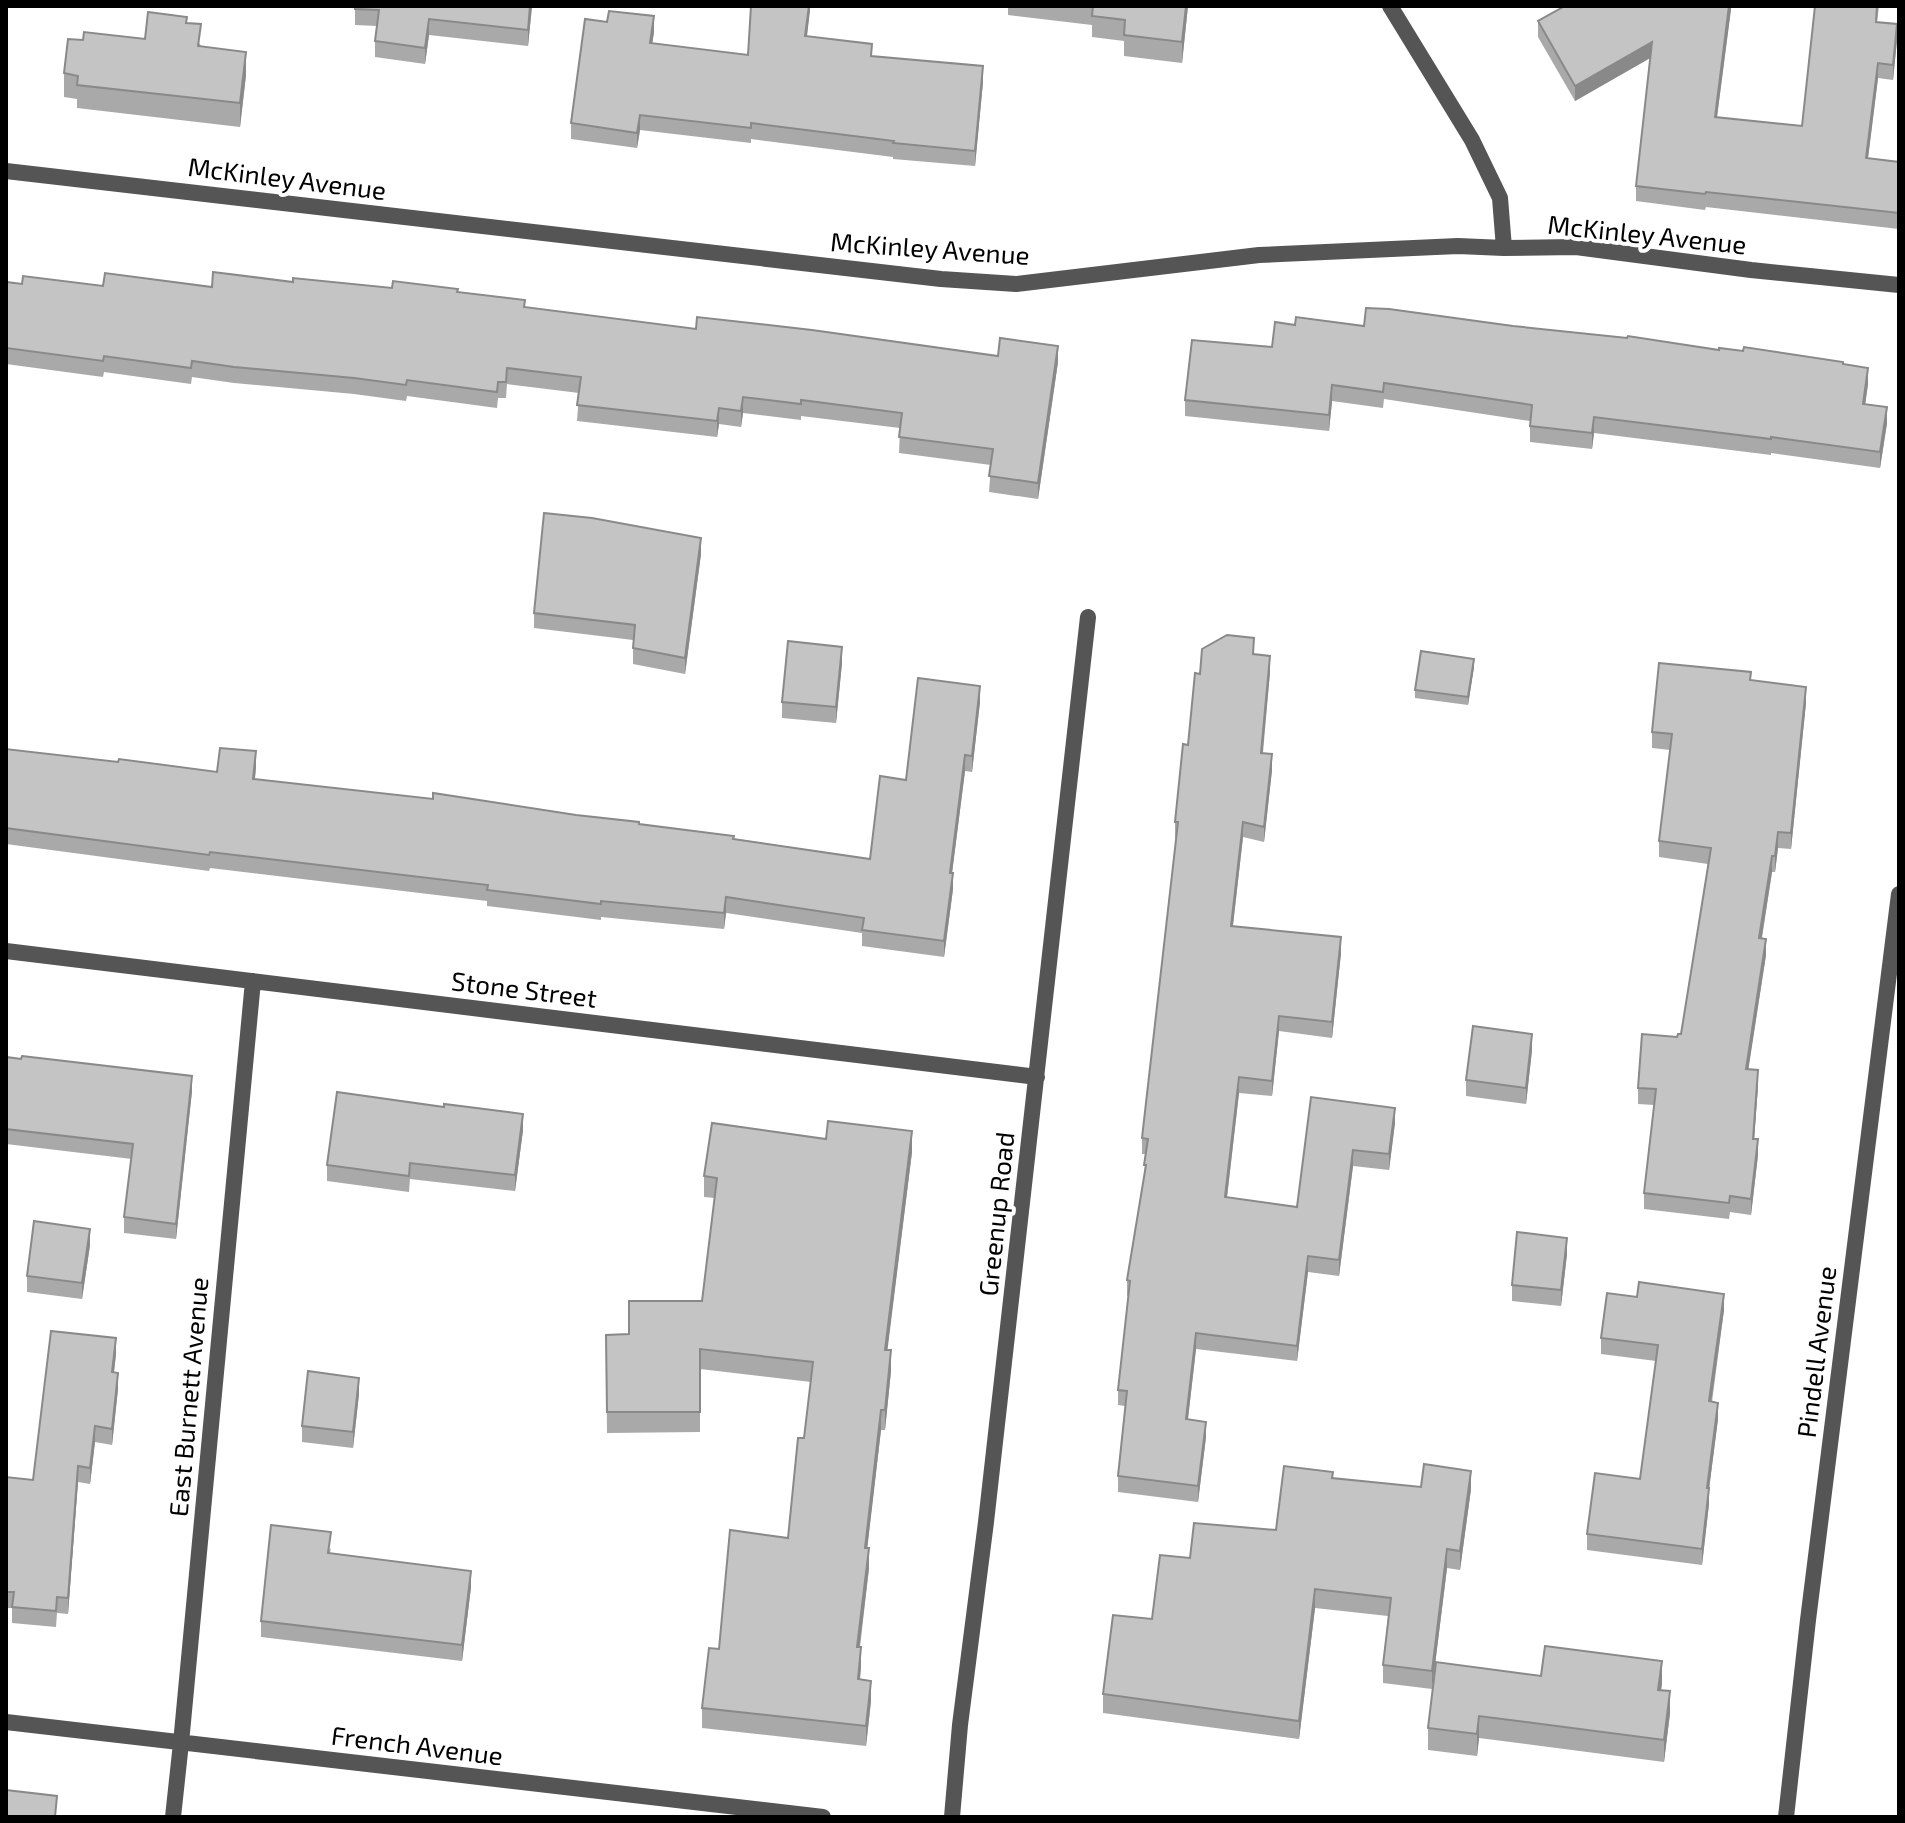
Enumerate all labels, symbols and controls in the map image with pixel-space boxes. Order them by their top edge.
street label: McKinley Avenue [186,150,388,205]
street label: McKinley Avenue [1546,208,1748,259]
street label: McKinley Avenue [830,225,1031,270]
street label: Stone Street [450,964,599,1013]
street label: Greenup Road [971,1130,1020,1298]
street label: Pindell Avenue [1790,1264,1841,1439]
street label: East Burnett Avenue [162,1276,213,1518]
street label: French Avenue [330,1719,505,1770]

